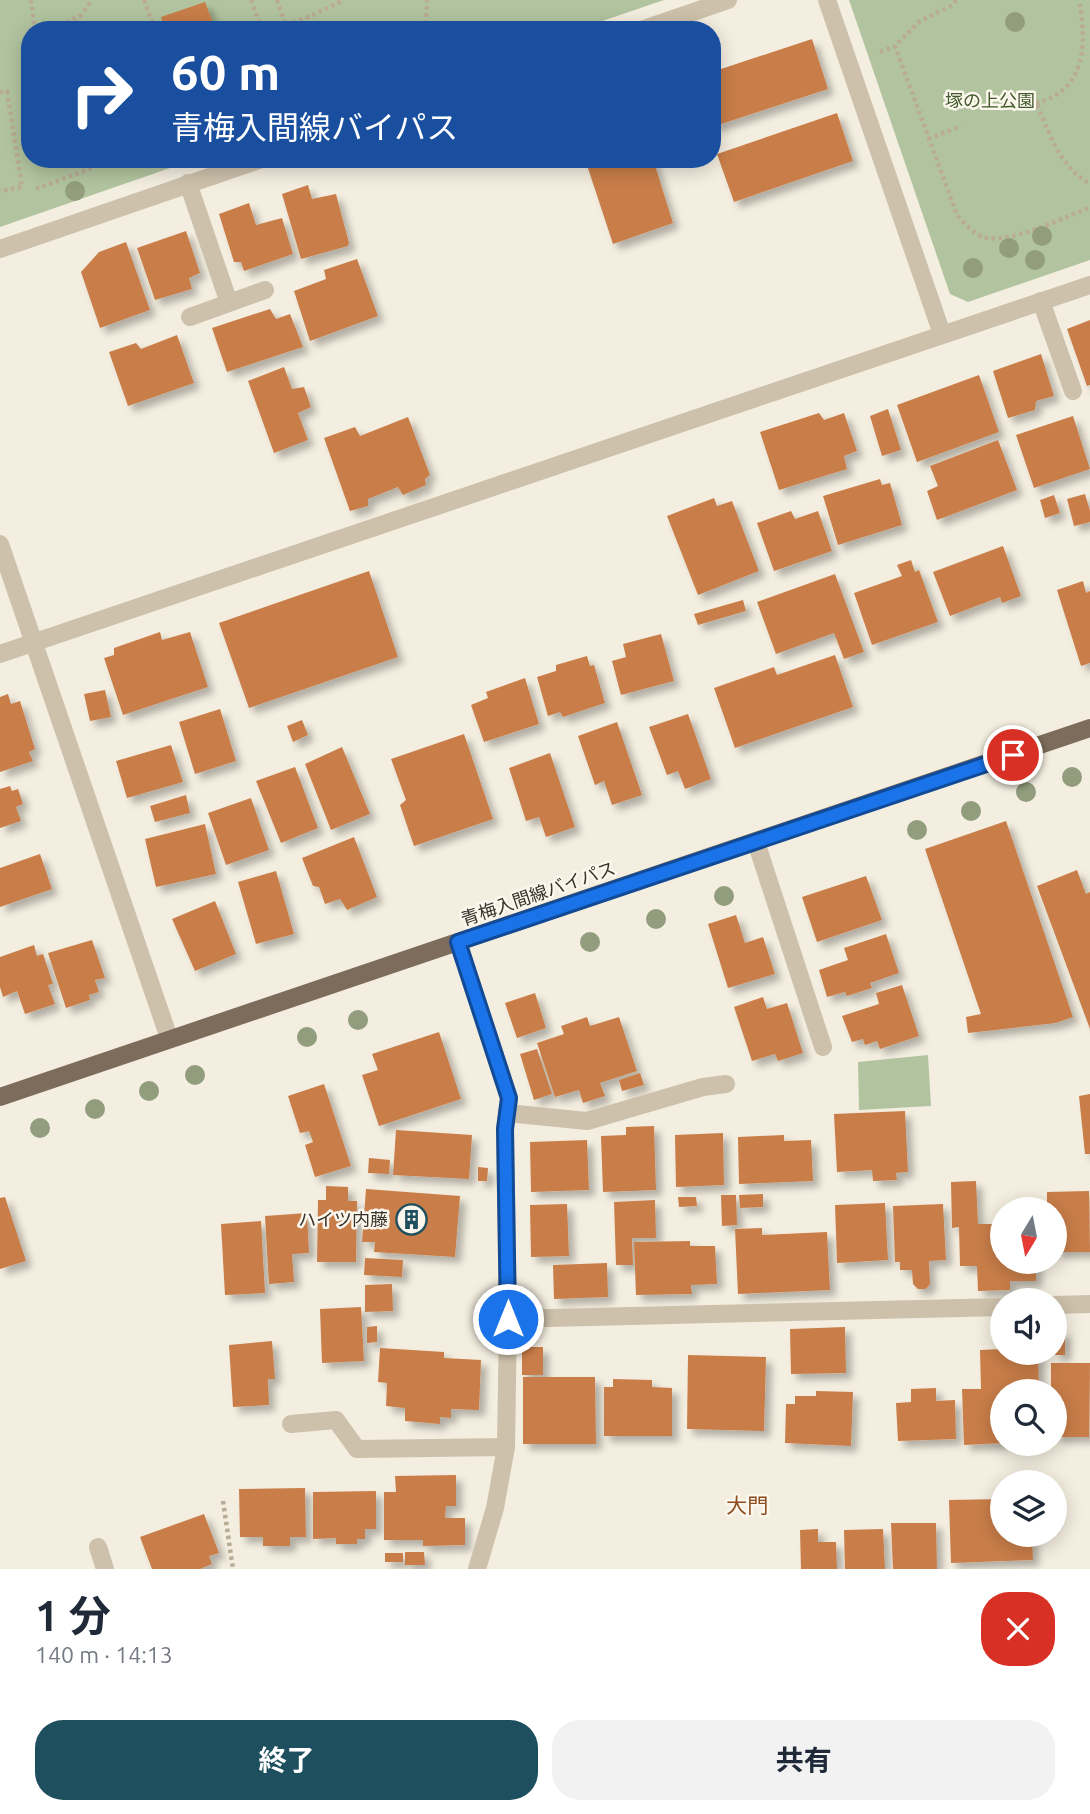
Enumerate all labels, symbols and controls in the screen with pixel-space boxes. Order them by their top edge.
text: 60 m [171,44,280,99]
icon: right [56,49,147,140]
park label: 塚の上公園 [945,90,1035,110]
text: 青梅入間線バイパス [171,109,458,145]
pin [983,725,1043,785]
icon: arrive [994,736,1032,774]
street label: 青梅入間線バイパス [458,857,618,929]
north arrow [990,1197,1068,1274]
map controls [990,1197,1067,1547]
building icon: ハイツ内藤 [394,1202,428,1236]
place label: ハイツ内藤 [298,1209,388,1229]
position arrow [471,1282,545,1356]
button: sound [990,1288,1067,1365]
button: search [990,1379,1067,1456]
button: layers [990,1470,1067,1547]
district label: 大門 [726,1493,768,1517]
text: 1 分 [35,1592,111,1639]
button: close [981,1592,1055,1666]
text: 140 m · 14:13 [35,1642,173,1667]
button: 終了 [35,1720,538,1800]
button: 共有 [552,1720,1055,1800]

